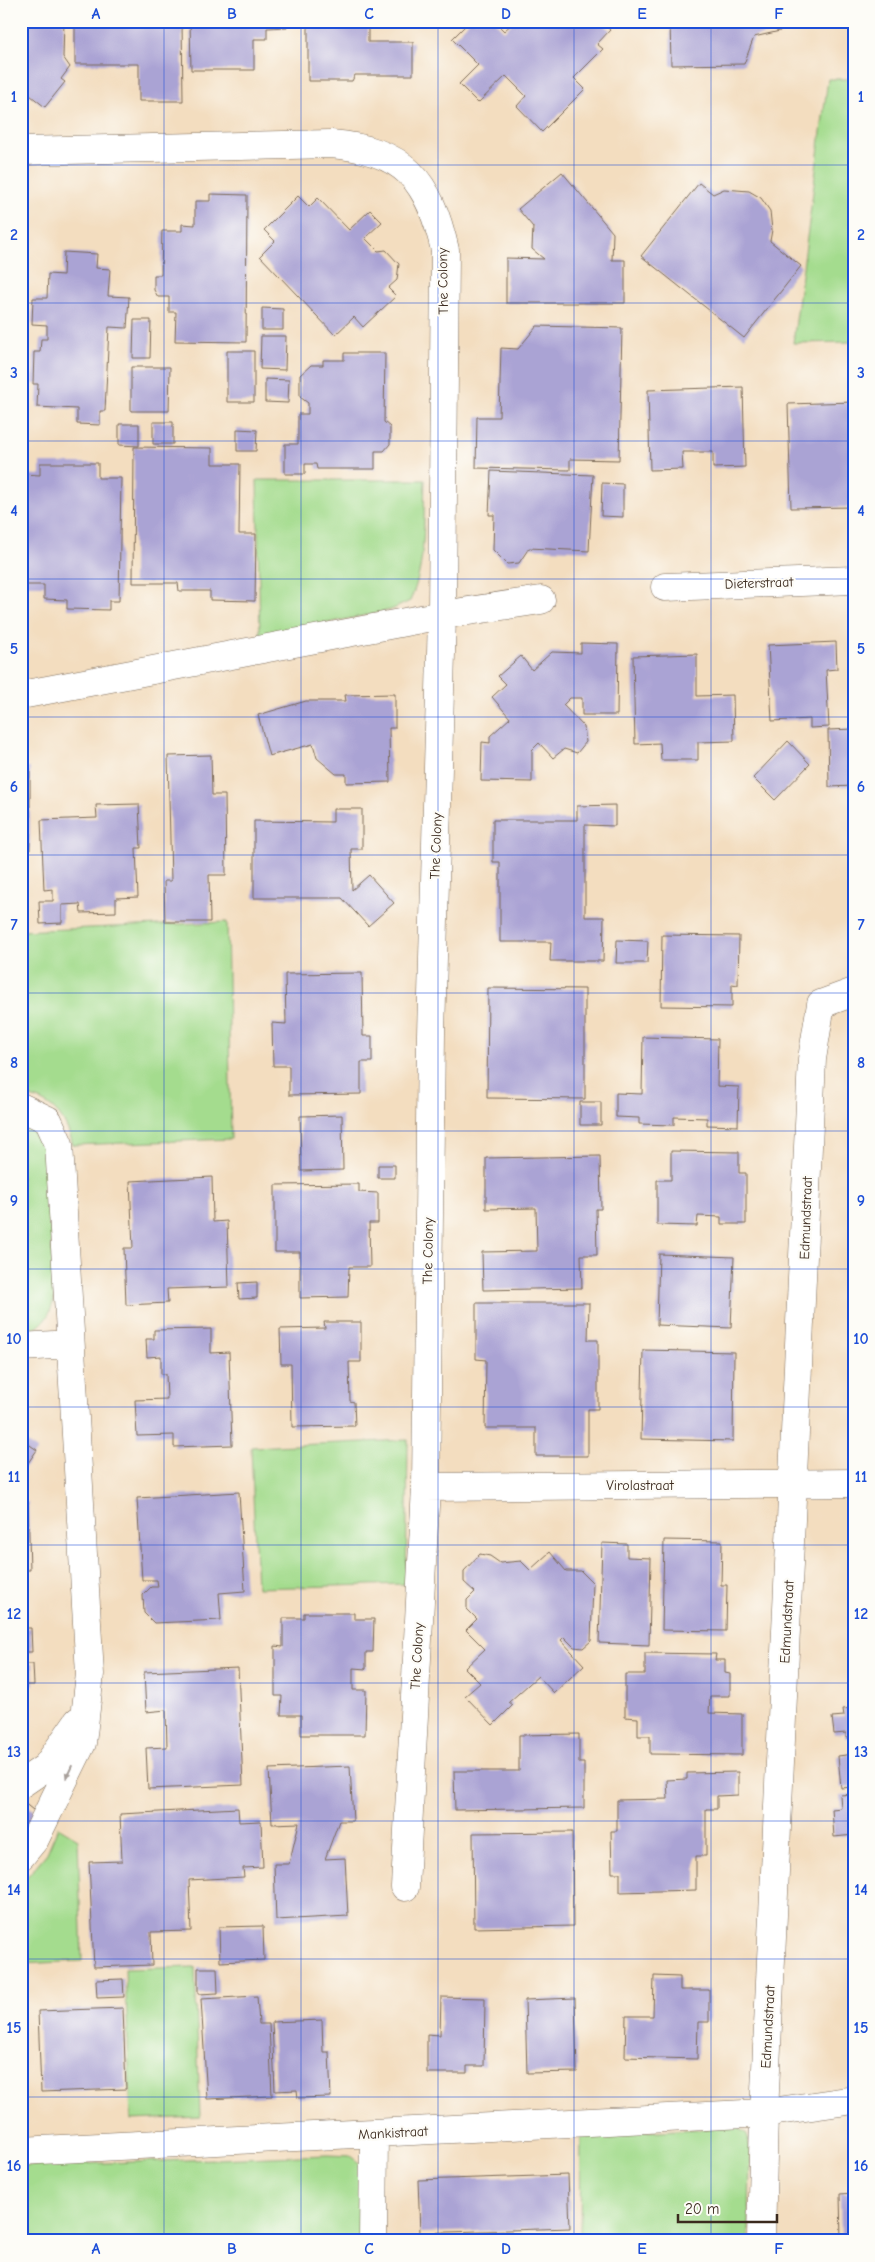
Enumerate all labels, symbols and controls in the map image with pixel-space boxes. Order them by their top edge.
text: A [92,5,101,23]
text: B [227,5,237,23]
text: C [364,5,374,23]
text: D [501,5,511,23]
text: E [637,5,647,23]
text: F [774,5,784,23]
text: 1 [11,88,17,106]
text: 1 [858,88,864,106]
text: 2 [10,226,18,244]
text: 2 [857,226,865,244]
street label: The Colony [434,247,452,315]
text: 3 [10,364,18,382]
text: 3 [857,364,865,382]
text: 4 [10,502,18,520]
text: 4 [857,502,865,520]
street label: Dieterstraat [724,573,795,593]
text: 5 [10,640,18,658]
text: 5 [857,640,865,658]
text: 6 [10,778,18,796]
text: 6 [857,778,865,796]
street label: The Colony [426,811,446,880]
text: 7 [10,916,18,934]
text: 7 [857,916,865,934]
text: 8 [10,1054,18,1072]
text: 8 [857,1054,865,1072]
street label: Edmundstraat [796,1175,816,1260]
text: 9 [10,1192,18,1210]
text: 9 [857,1192,865,1210]
street label: The Colony [419,1217,437,1285]
text: 10 [6,1330,22,1348]
text: 10 [853,1330,869,1348]
text: 11 [8,1468,20,1486]
text: 11 [855,1468,867,1486]
street label: Virolastraat [606,1477,675,1494]
street label: Edmundstraat [776,1579,798,1664]
text: 12 [7,1605,21,1623]
text: 12 [854,1605,868,1623]
street label: The Colony [407,1621,427,1690]
text: 13 [7,1743,21,1761]
text: 13 [854,1743,868,1761]
one-way arrow [65,1765,73,1779]
text: 14 [7,1881,21,1899]
text: 14 [854,1881,868,1899]
street label: Edmundstraat [757,1984,779,2069]
text: 15 [7,2019,21,2037]
text: 15 [854,2019,868,2037]
street label: Mankistraat [357,2123,429,2143]
text: 16 [7,2157,21,2175]
text: 16 [854,2157,868,2175]
scale bar [678,2192,776,2224]
text: 20 m [685,2200,719,2218]
text: A [92,2240,101,2258]
text: B [227,2240,237,2258]
text: C [364,2240,374,2258]
text: D [501,2240,511,2258]
text: E [637,2240,647,2258]
text: F [774,2240,784,2258]

